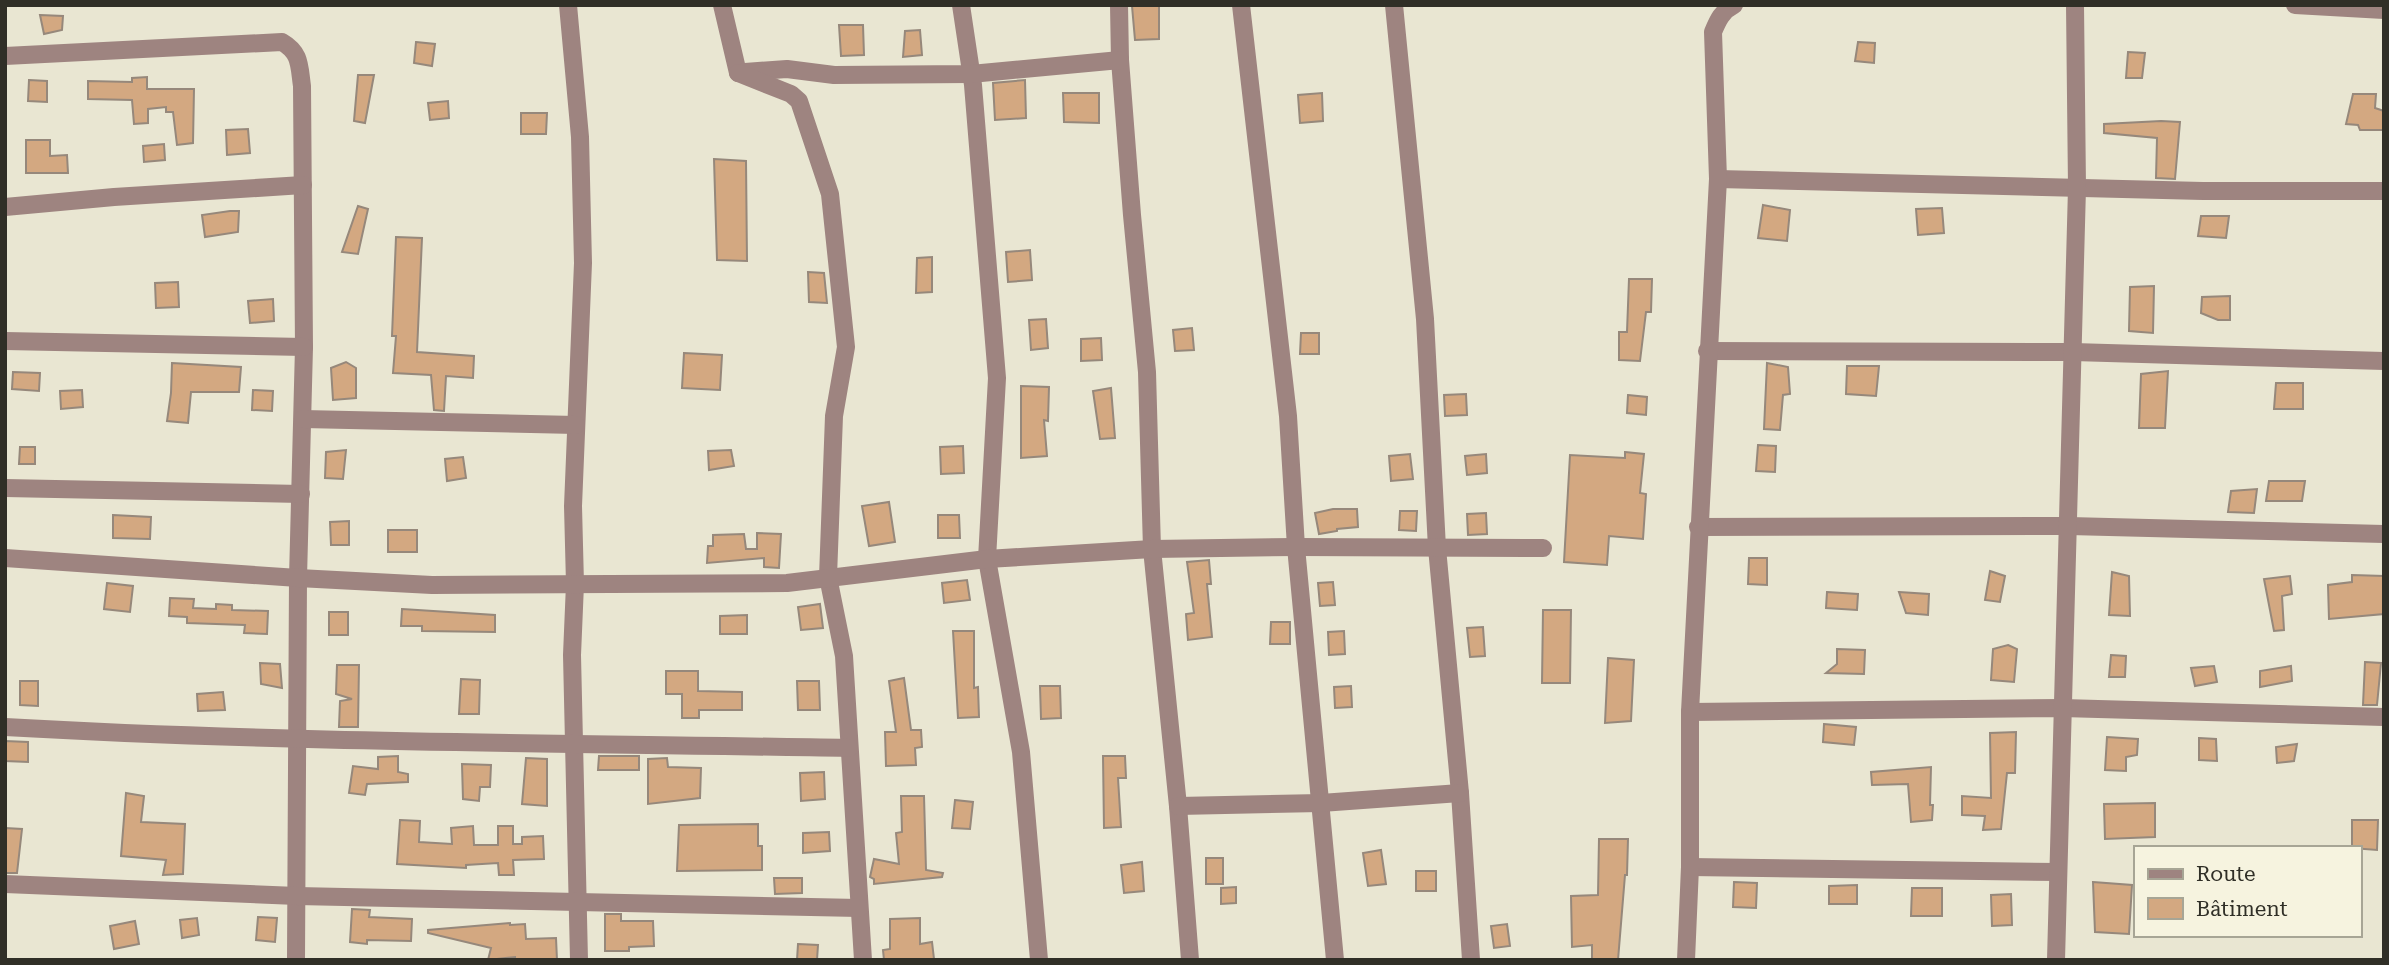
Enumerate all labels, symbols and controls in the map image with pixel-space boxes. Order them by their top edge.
legend [2134,846,2361,937]
text: Route [2196,862,2255,886]
text: Bâtiment [2196,897,2288,921]

